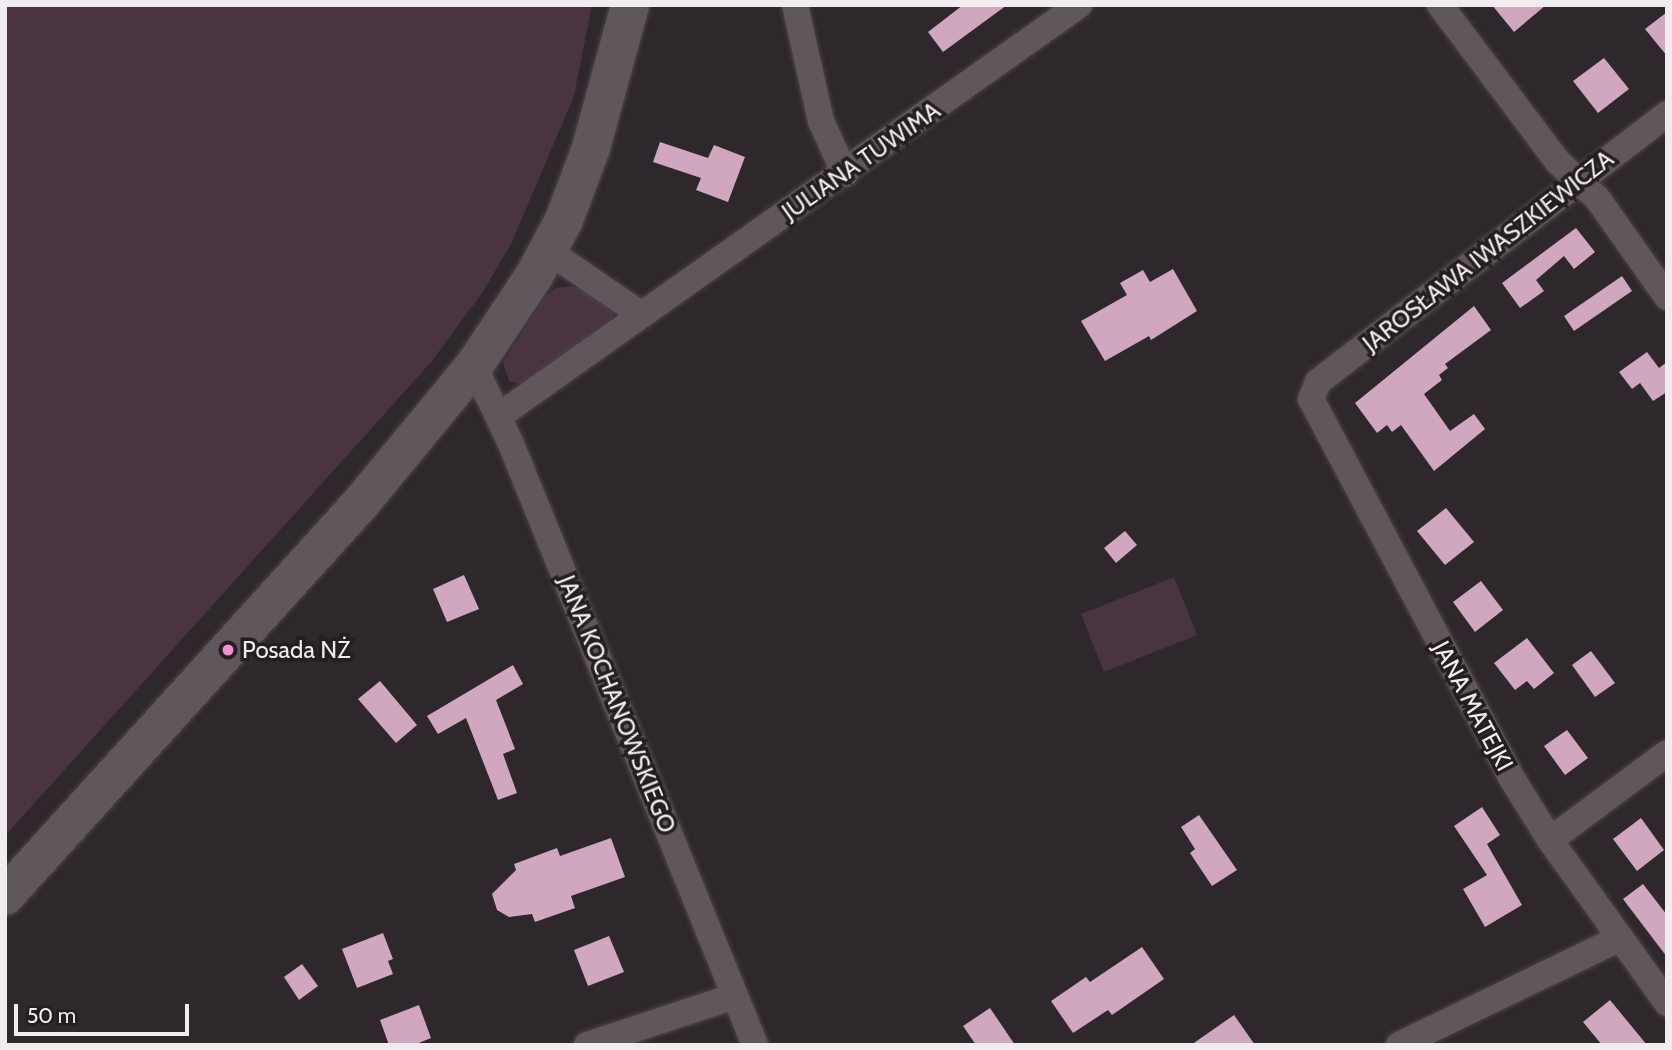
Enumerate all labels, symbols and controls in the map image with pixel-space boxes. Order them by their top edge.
street label: JULIANA TUWIMA [776,96,946,226]
street label: JAROSŁAWA IWASZKIEWICZA [1357,144,1619,358]
street label: JANA KOCHANOWSKIEGO [552,571,682,837]
place label: Posada NŻ [242,636,350,664]
street label: JANA MATEJKI [1427,636,1519,776]
marker: Posada NŻ [220,642,236,658]
scale bar [18,990,192,1034]
text: 50 m [27,1003,76,1028]

